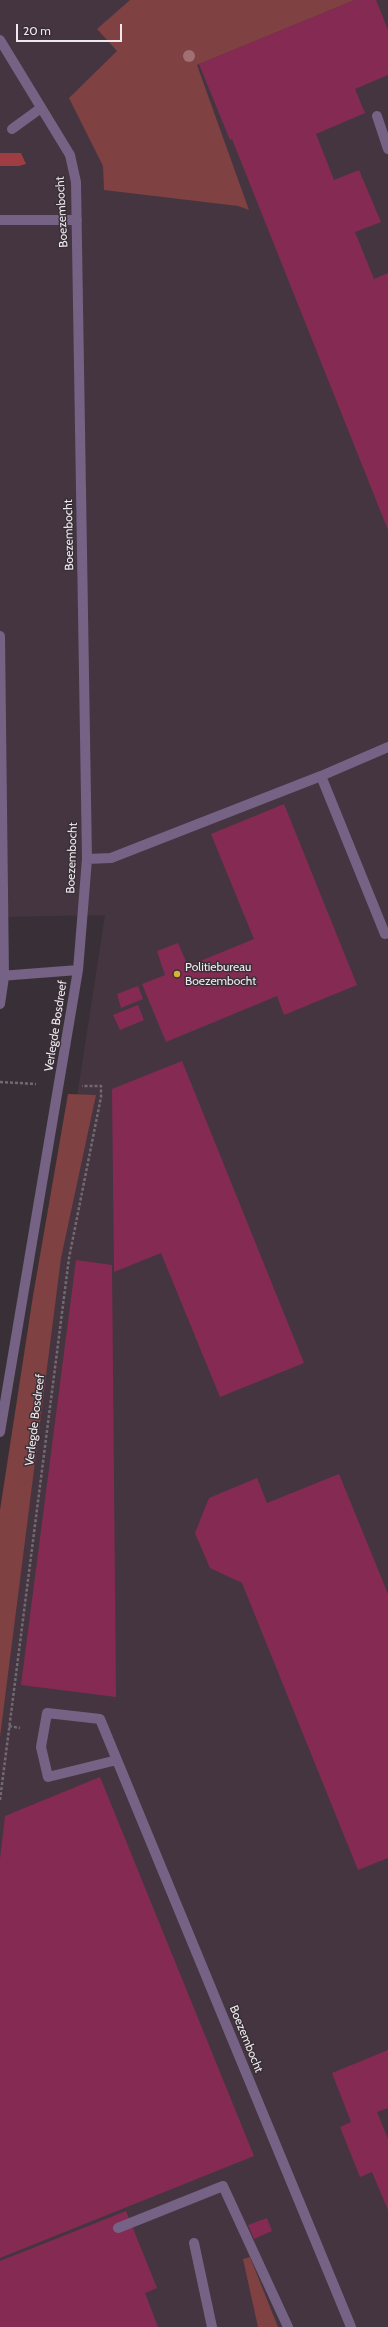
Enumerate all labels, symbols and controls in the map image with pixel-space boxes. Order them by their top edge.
scale bar [18,16,124,42]
text: 20 m [23,23,51,38]
street label: Boezembocht [53,176,71,248]
street label: Boezembocht [61,499,77,571]
street label: Boezembocht [64,822,80,894]
place label: Politiebureau Boezembocht [185,960,256,988]
marker: Politiebureau Boezembocht [172,969,182,979]
street label: Verlegde Bosdreef [42,979,70,1073]
street label: Verlegde Bosdreef [22,1373,48,1467]
street label: Boezembocht [226,2003,266,2075]

